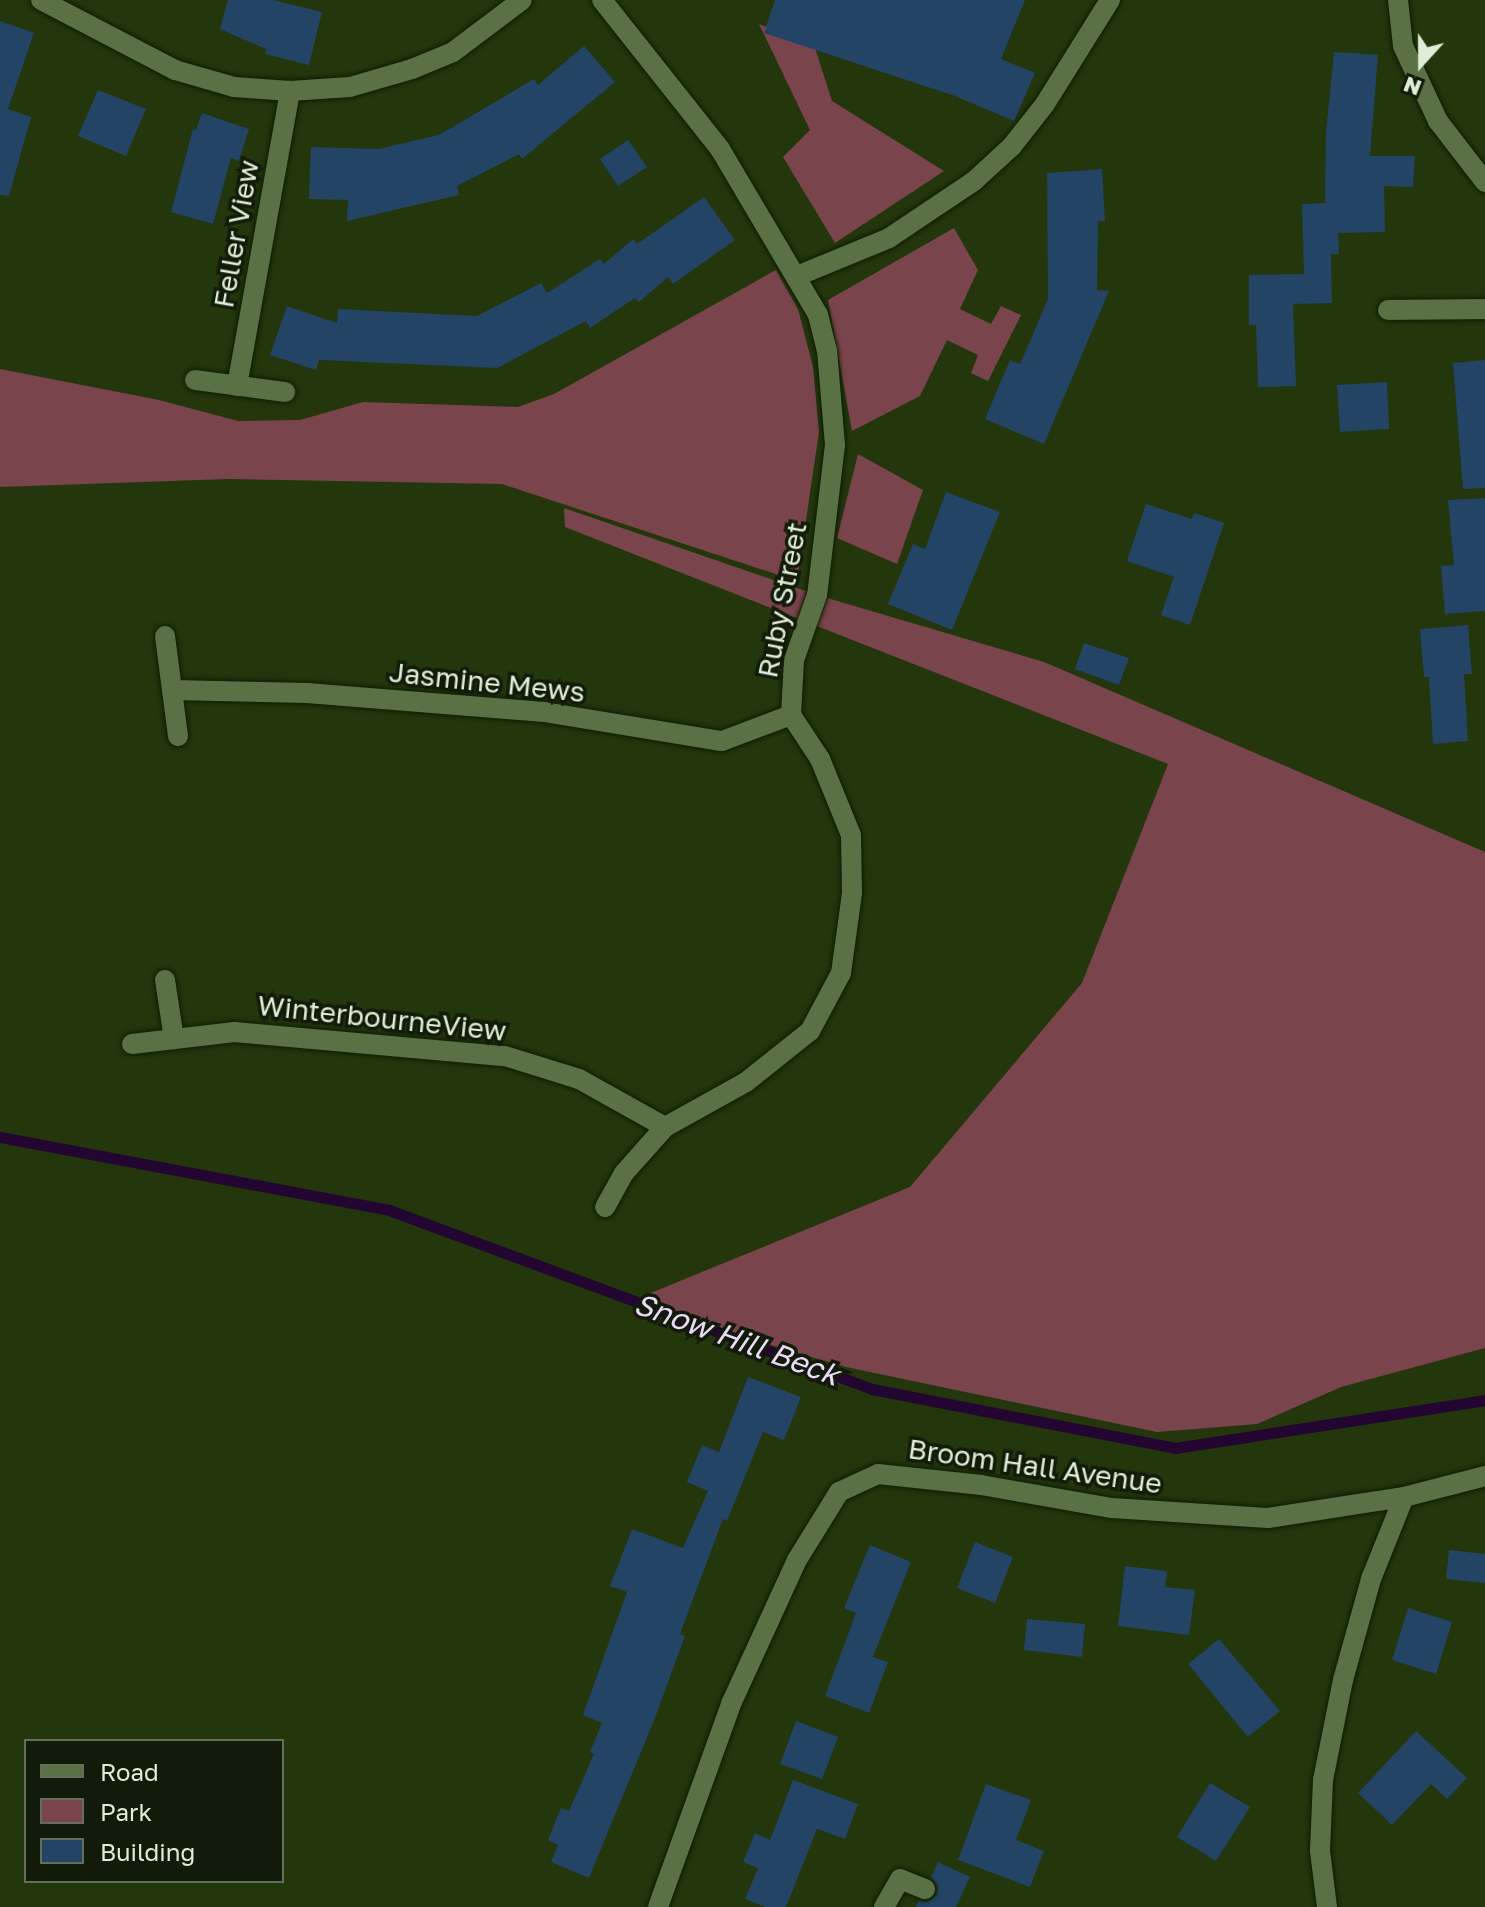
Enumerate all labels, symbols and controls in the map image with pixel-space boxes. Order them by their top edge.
north arrow [1381,24,1461,104]
text: N [1400,71,1425,102]
street label: Feller View [206,158,266,310]
street label: Ruby Street [750,519,814,681]
street label: Jasmine Mews [388,655,586,709]
street label: WinterbourneView [256,988,508,1048]
water label: Snow Hill Beck [630,1285,844,1393]
street label: Broom Hall Avenue [906,1432,1164,1500]
legend [24,1739,284,1883]
text: Road [100,1757,159,1786]
text: Park [100,1797,152,1826]
text: Building [100,1837,195,1866]

